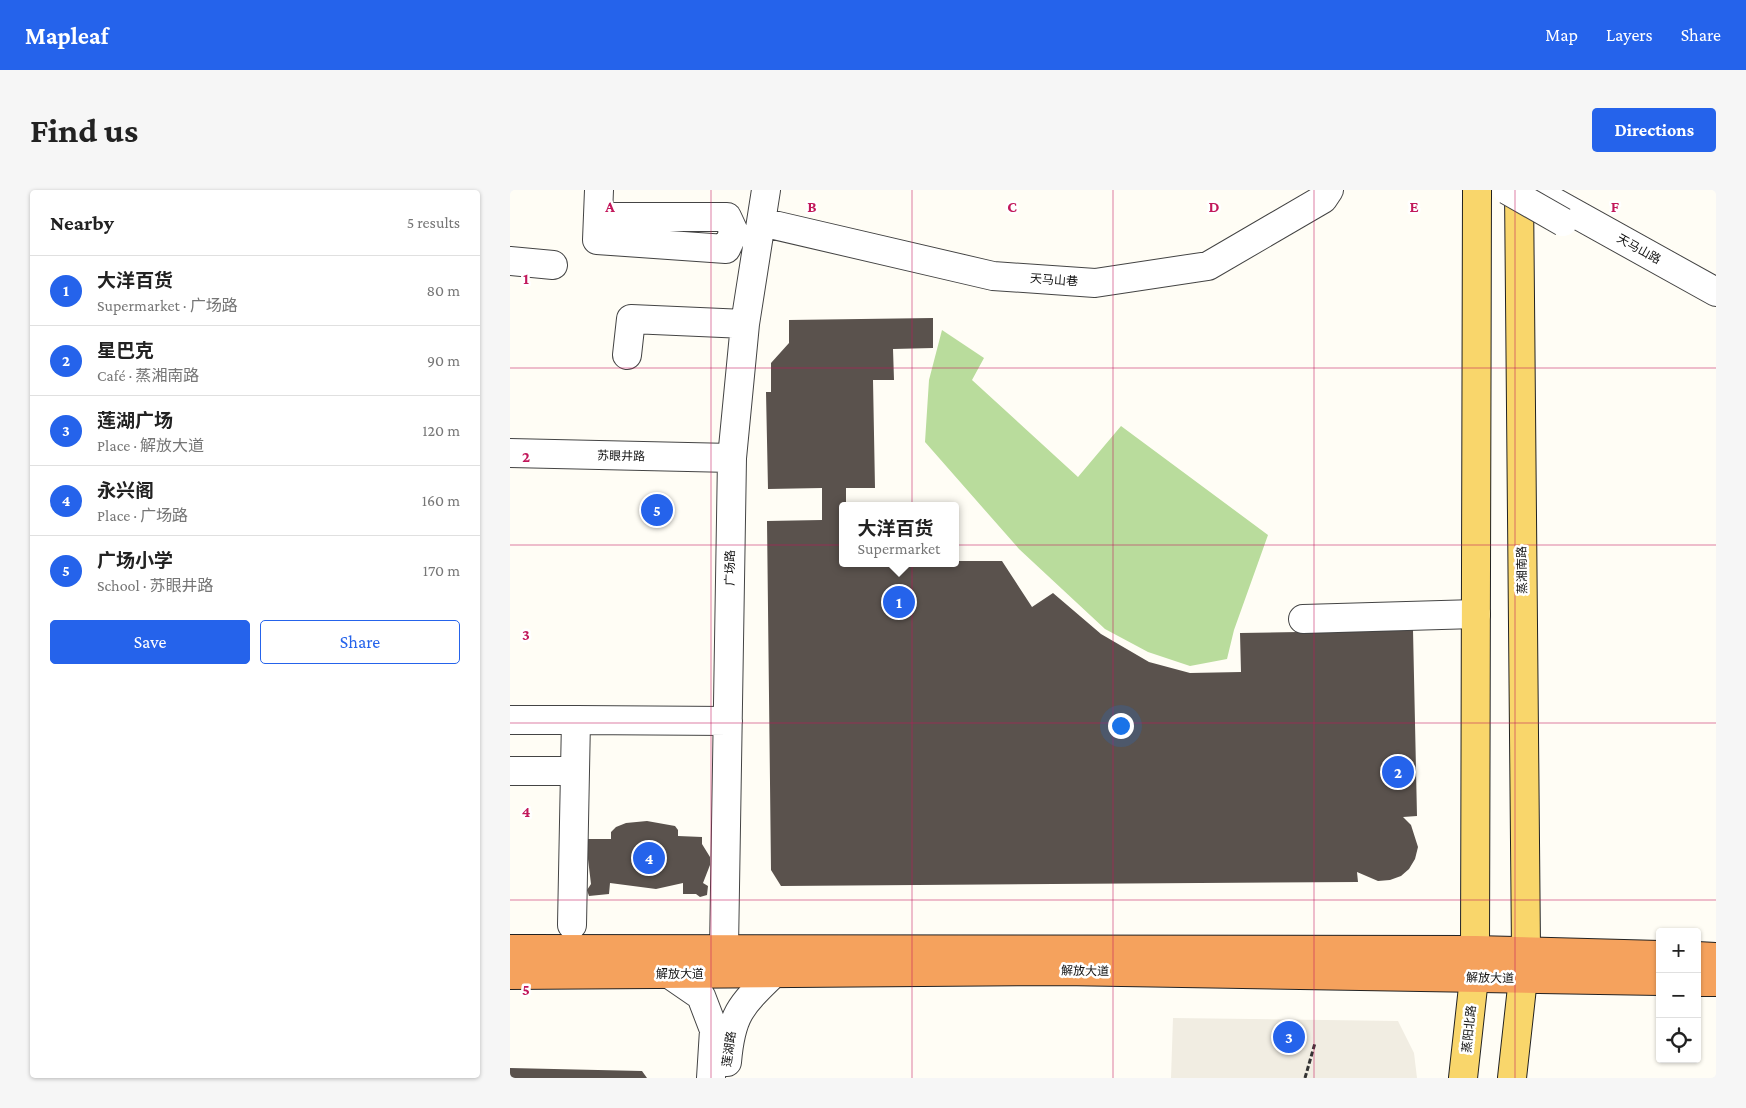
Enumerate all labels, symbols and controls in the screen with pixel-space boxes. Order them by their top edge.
text: Mapleaf [25,22,108,49]
text: Map [1545,25,1578,45]
text: Layers [1606,25,1653,45]
text: Share [1681,25,1721,45]
button: Directions [1592,108,1716,152]
text: Find us [30,111,138,150]
text: A [604,198,615,215]
text: B [807,198,817,215]
text: C [1007,198,1017,215]
text: D [1208,198,1220,215]
text: E [1409,198,1419,215]
text: F [1611,198,1620,215]
text: Nearby [50,211,114,235]
text: 5 results [407,214,460,231]
street label: 天马山路 [1615,231,1663,267]
text: 大洋百货 [97,270,173,291]
text: 1 [523,270,529,287]
street label: 天马山巷 [1030,271,1078,289]
text: 1 [63,282,69,299]
text: 80 m [426,282,460,299]
text: Supermarket · 广场路 [97,297,238,314]
text: 星巴克 [97,340,154,361]
text: 2 [62,352,70,369]
text: 90 m [427,352,460,369]
text: Café · 蒸湘南路 [97,367,199,384]
text: 莲湖广场 [97,410,173,431]
text: 3 [62,422,70,439]
text: 120 m [422,422,460,439]
text: Place · 解放大道 [97,437,204,454]
text: 2 [522,448,530,465]
street label: 苏眼井路 [597,449,645,463]
text: 永兴阁 [97,480,154,501]
pin: 5 [641,491,673,529]
text: 4 [62,492,70,509]
text: 160 m [422,492,460,509]
popup [839,502,959,567]
text: Place · 广场路 [97,507,188,524]
text: 大洋百货 [858,518,934,539]
text: Supermarket [858,540,940,557]
street label: 蒸湘南路 [1515,546,1529,594]
text: 广场小学 [97,550,173,571]
street label: 广场路 [723,550,737,586]
text: 5 [62,562,70,579]
text: 170 m [423,562,460,579]
text: School · 苏眼井路 [97,577,214,594]
pin: 1 [883,583,915,621]
button: Save [50,620,250,664]
button: Share [260,620,460,664]
text: 3 [522,626,530,643]
your location [1108,713,1134,739]
pin: 2 [1382,753,1414,791]
text: 4 [522,803,531,820]
pin: 4 [633,839,665,877]
map controls [1656,928,1701,1063]
button: + [1656,928,1701,973]
street label: 解放大道 [1061,964,1109,978]
street label: 解放大道 [656,967,704,981]
street label: 解放大道 [1466,971,1514,985]
button: − [1656,973,1701,1018]
text: 5 [522,981,530,998]
street label: 蒸阳北路 [1460,1004,1478,1054]
pin: 3 [1273,1018,1305,1056]
button: locate [1656,1018,1701,1063]
street label: 莲湖路 [720,1030,738,1068]

